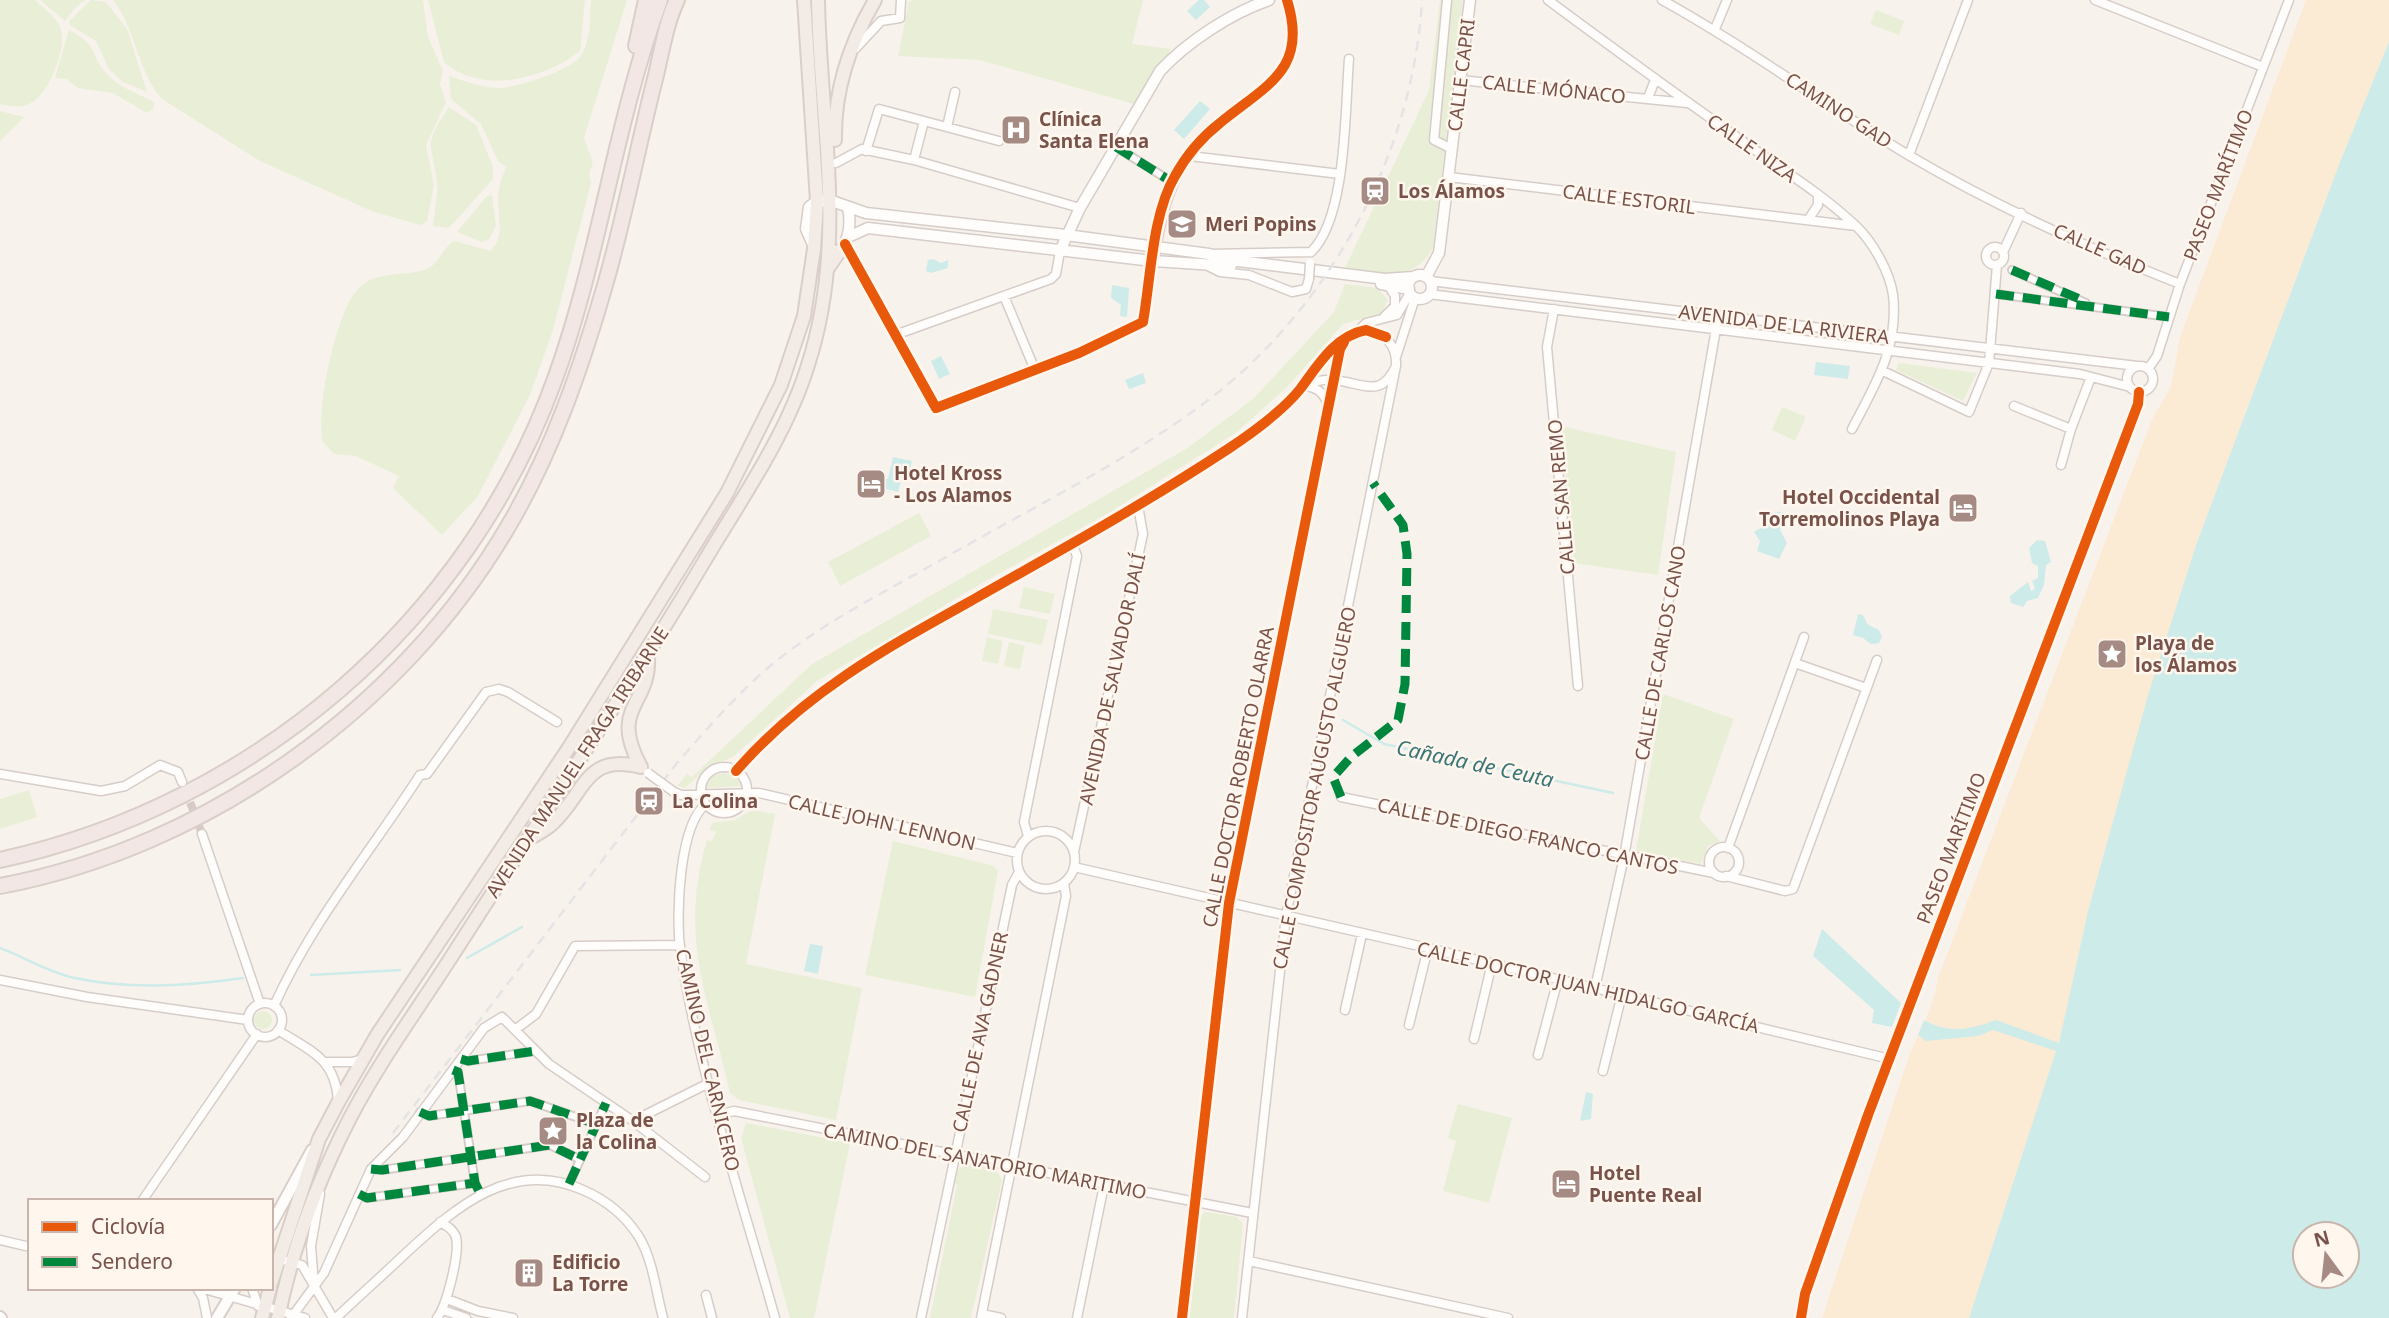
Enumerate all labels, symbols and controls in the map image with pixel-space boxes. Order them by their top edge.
street label: CALLE CAPRI [1441,17,1481,133]
street label: CAMINO GAD [1781,66,1897,154]
street label: CALLE MÓNACO [1481,69,1627,109]
place label: Clínica Santa Elena [1039,106,1149,154]
street label: PASEO MARÍTIMO [2177,106,2259,264]
street label: CALLE NIZA [1702,108,1803,189]
hospital icon: Clínica Santa Elena [999,113,1033,147]
station icon: Los Álamos [1358,174,1392,208]
place label: Los Álamos [1398,178,1505,204]
street label: CALLE ESTORIL [1561,178,1697,220]
school or university icon: Meri Popins [1165,207,1199,241]
place label: Meri Popins [1205,211,1317,237]
street label: CALLE GAD [2049,217,2151,281]
street label: AVENIDA DE LA RIVIERA [1677,298,1892,350]
street label: CALLE SAN REMO [1541,418,1581,576]
place label: Hotel Kross - Los Alamos [894,460,1012,508]
hotel icon: Hotel Kross - Los Alamos [854,467,888,501]
place label: Hotel Occidental Torremolinos Playa [1759,484,1940,532]
hotel icon: Hotel Occidental Torremolinos Playa [1946,491,1980,525]
street label: CALLE DE CARLOS CANO [1628,543,1692,763]
street label: AVENIDA DE SALVADOR DALÍ [1073,550,1152,807]
street label: CALLE COMPOSITOR AUGUSTO ALGUERO [1266,604,1362,972]
street label: AVENIDA MANUEL FRAGA IRIBARNE [479,621,675,903]
street label: CALLE DOCTOR ROBERTO OLARRA [1196,623,1280,930]
place label: Playa de los Álamos [2135,630,2237,678]
place icon: Playa de los Álamos [2095,637,2129,671]
water label: Cañada de Ceuta [1394,733,1556,793]
street label: PASEO MARÍTIMO [1910,769,1992,927]
station icon: La Colina [632,784,666,818]
place label: La Colina [672,788,758,814]
street label: CALLE JOHN LENNON [786,788,978,856]
street label: CALLE DE DIEGO FRANCO CANTOS [1375,791,1681,881]
street label: CALLE DE AVA GADNER [946,929,1014,1135]
street label: CALLE DOCTOR JUAN HIDALGO GARCÍA [1414,935,1762,1039]
street label: CAMINO DEL CARNICERO [670,946,746,1174]
place label: Plaza de la Colina [576,1107,657,1155]
place icon: Plaza de la Colina [536,1114,570,1148]
street label: CAMINO DEL SANATORIO MARITIMO [821,1117,1149,1205]
place label: Hotel Puente Real [1589,1160,1702,1208]
hotel icon: Hotel Puente Real [1549,1167,1583,1201]
legend [28,1199,273,1290]
text: Ciclovía [91,1212,165,1240]
north arrow [2291,1220,2361,1290]
text: N [2311,1224,2332,1253]
text: Sendero [91,1247,173,1275]
place label: Edificio La Torre [552,1249,628,1297]
building icon: Edificio La Torre [512,1256,546,1290]

